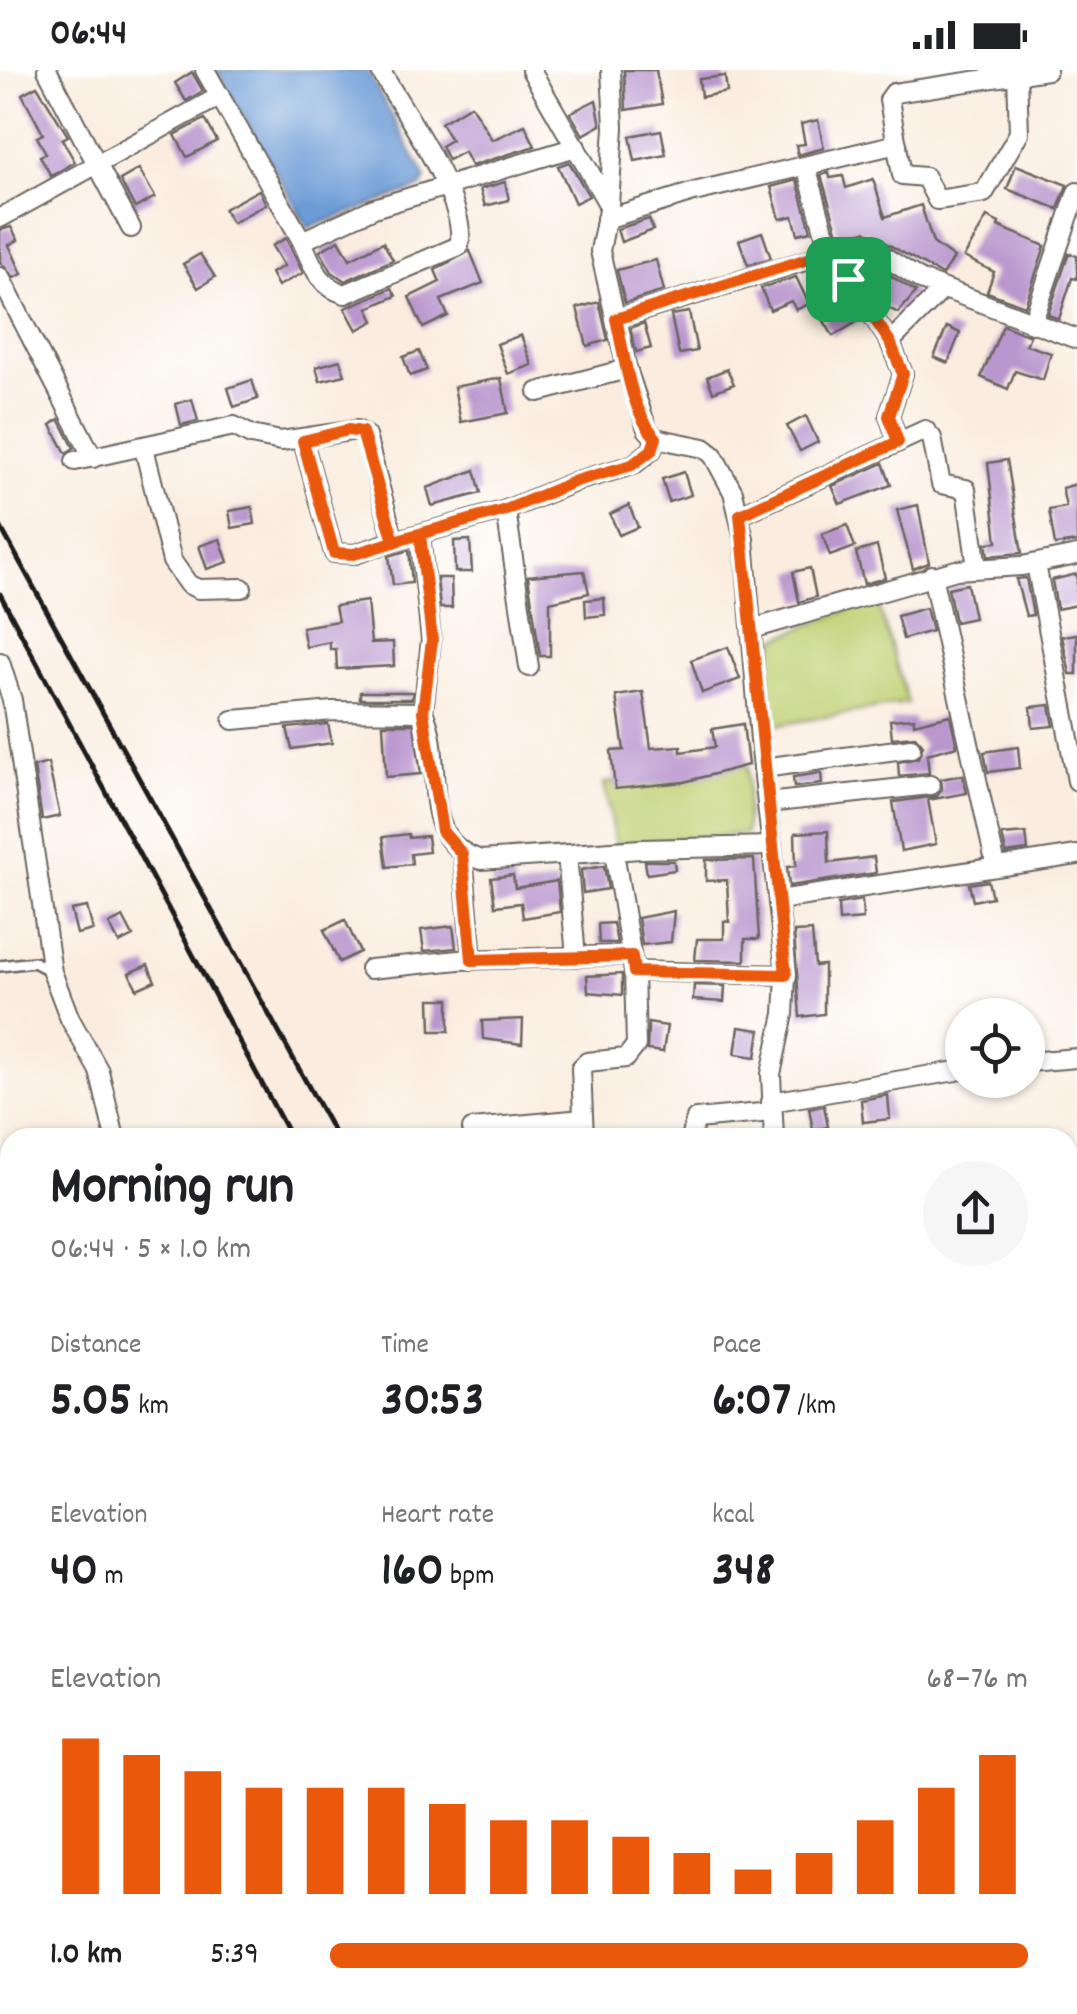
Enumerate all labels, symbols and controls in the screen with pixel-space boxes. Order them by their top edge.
text: 06:44 [50,8,127,63]
pin [806,237,891,322]
icon: arrive [821,252,876,307]
map controls [945,998,1045,1098]
button: locate [945,998,1045,1098]
text: Morning run [50,1151,294,1230]
button: share [923,1161,1028,1266]
text: 06:44 · 5 × 1.0 km [50,1228,251,1274]
text: Distance [50,1327,141,1367]
text: Time [381,1327,429,1367]
text: Pace [712,1327,761,1367]
text: 5.05 [50,1367,132,1439]
text: 30:53 [381,1367,484,1439]
text: 6:07 [712,1367,791,1439]
text: km [132,1388,169,1428]
text: /km [791,1388,836,1428]
text: Elevation [50,1497,147,1537]
text: Heart rate [381,1497,494,1537]
text: kcal [712,1497,755,1537]
text: 40 [50,1537,98,1609]
text: 160 [381,1537,444,1609]
text: 348 [712,1537,775,1609]
text: m [98,1558,124,1598]
text: bpm [444,1558,494,1598]
text: Elevation [50,1658,161,1704]
text: 68–76 m [926,1658,1028,1704]
text: 1.0 km [50,1933,122,1979]
text: 5:39 [210,1933,259,1979]

